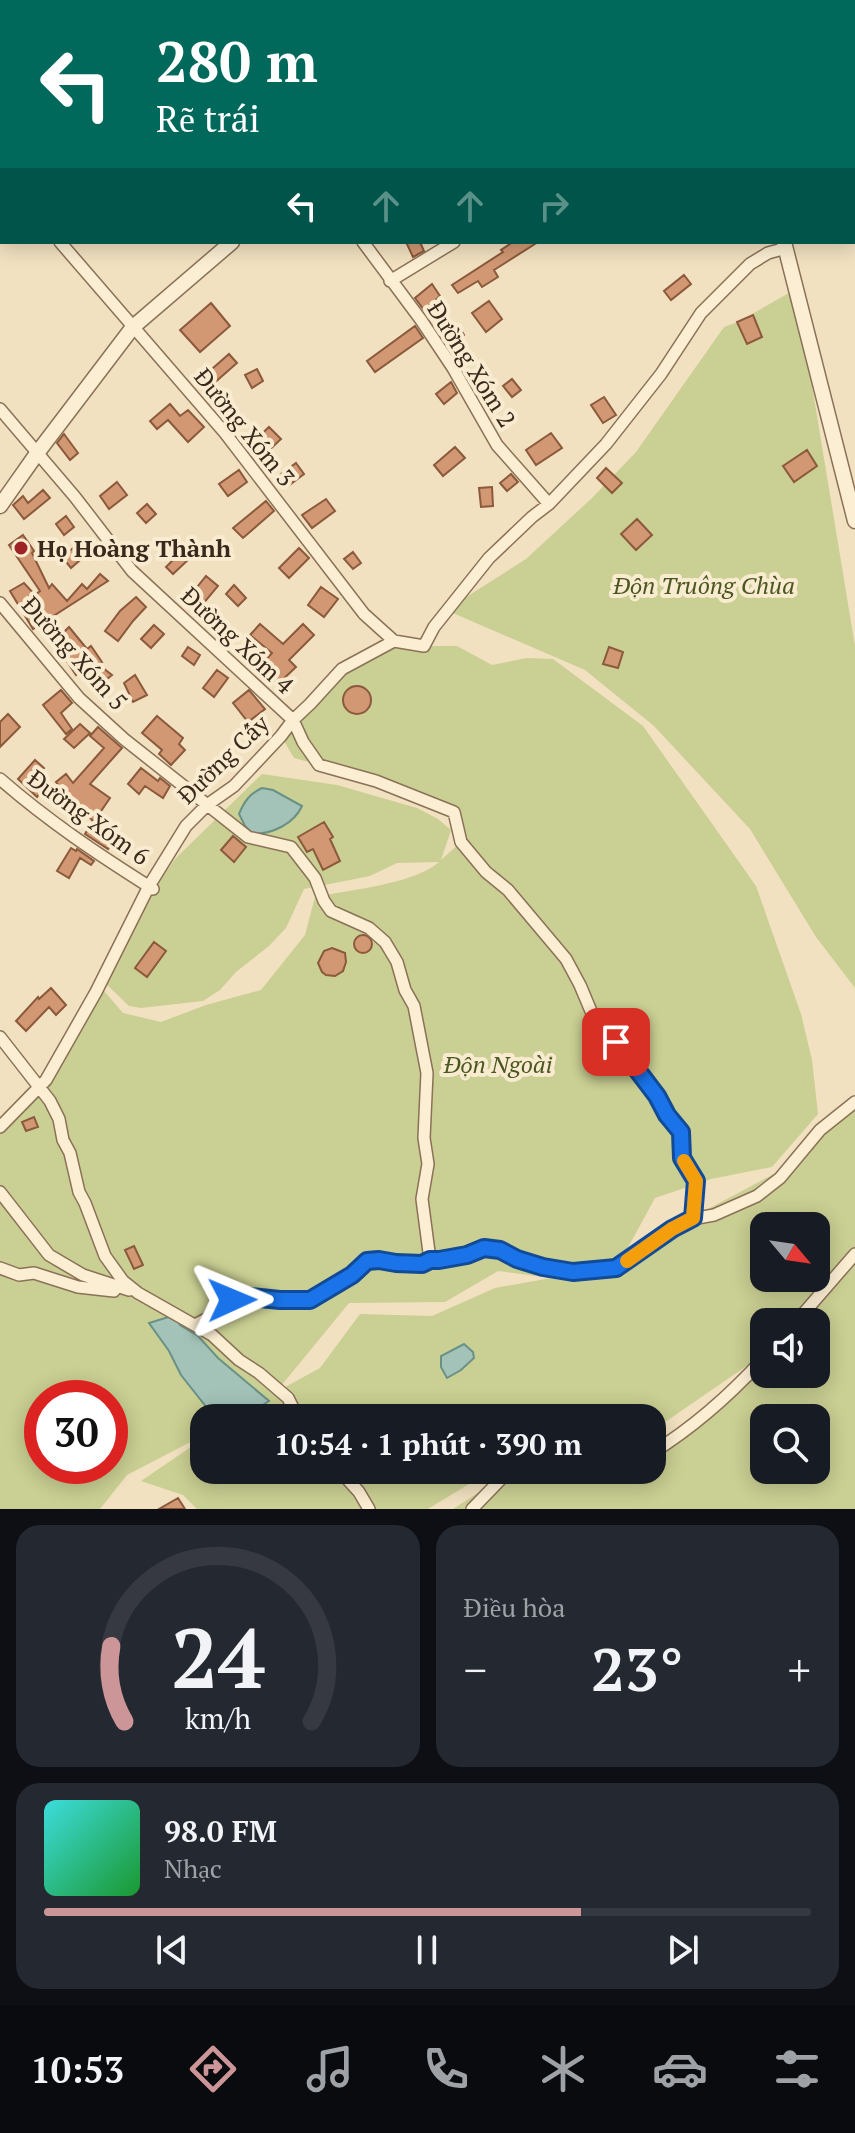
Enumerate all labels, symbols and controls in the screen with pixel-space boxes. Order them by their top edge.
text: 280 m [156,24,318,98]
icon: left [24,32,128,136]
text: Rẽ trái [156,95,260,142]
icon: left [280,184,324,228]
icon: ahead [364,184,408,228]
icon: ahead [448,184,492,228]
icon: right [532,184,576,228]
street label: Đường Xóm 2 [421,295,523,433]
street label: Đường Xóm 3 [188,361,302,493]
place label: Họ Hoàng Thành [37,532,232,564]
marker: Họ Hoàng Thành [12,539,30,557]
park label: Độn Truông Chùa [612,569,795,601]
street label: Đường Xóm 4 [175,580,301,701]
street label: Đường Xóm 5 [15,589,135,717]
street label: Đường Cấy [170,707,276,810]
street label: Đường Xóm 6 [22,762,156,872]
pin [582,1008,650,1076]
icon: arrive [594,1020,638,1064]
park label: Độn Ngoài [443,1048,553,1080]
north arrow [750,1212,830,1292]
map controls [750,1212,830,1484]
position arrow [190,1258,274,1342]
button: sound [750,1308,830,1388]
speed limit sign: 30 [24,1380,128,1484]
button: search [750,1404,830,1484]
text: 10:54 · 1 phút · 390 m [274,1424,582,1464]
text: Điều hòa [464,1590,565,1624]
text: 24 [171,1602,265,1712]
text: 23° [591,1629,684,1708]
text: − [464,1640,487,1699]
text: + [788,1640,811,1699]
text: km/h [185,1699,251,1737]
text: 98.0 FM [164,1811,277,1851]
text: Nhạc [164,1851,222,1885]
icon: previous [150,1928,194,1972]
icon: pause [405,1928,449,1972]
icon: next [661,1928,705,1972]
icon: directions [185,2041,241,2097]
icon: music [302,2041,358,2097]
icon: phone [418,2041,474,2097]
icon: climate [535,2041,591,2097]
icon: car [652,2041,708,2097]
icon: filters [769,2041,825,2097]
text: 10:53 [30,2046,124,2093]

